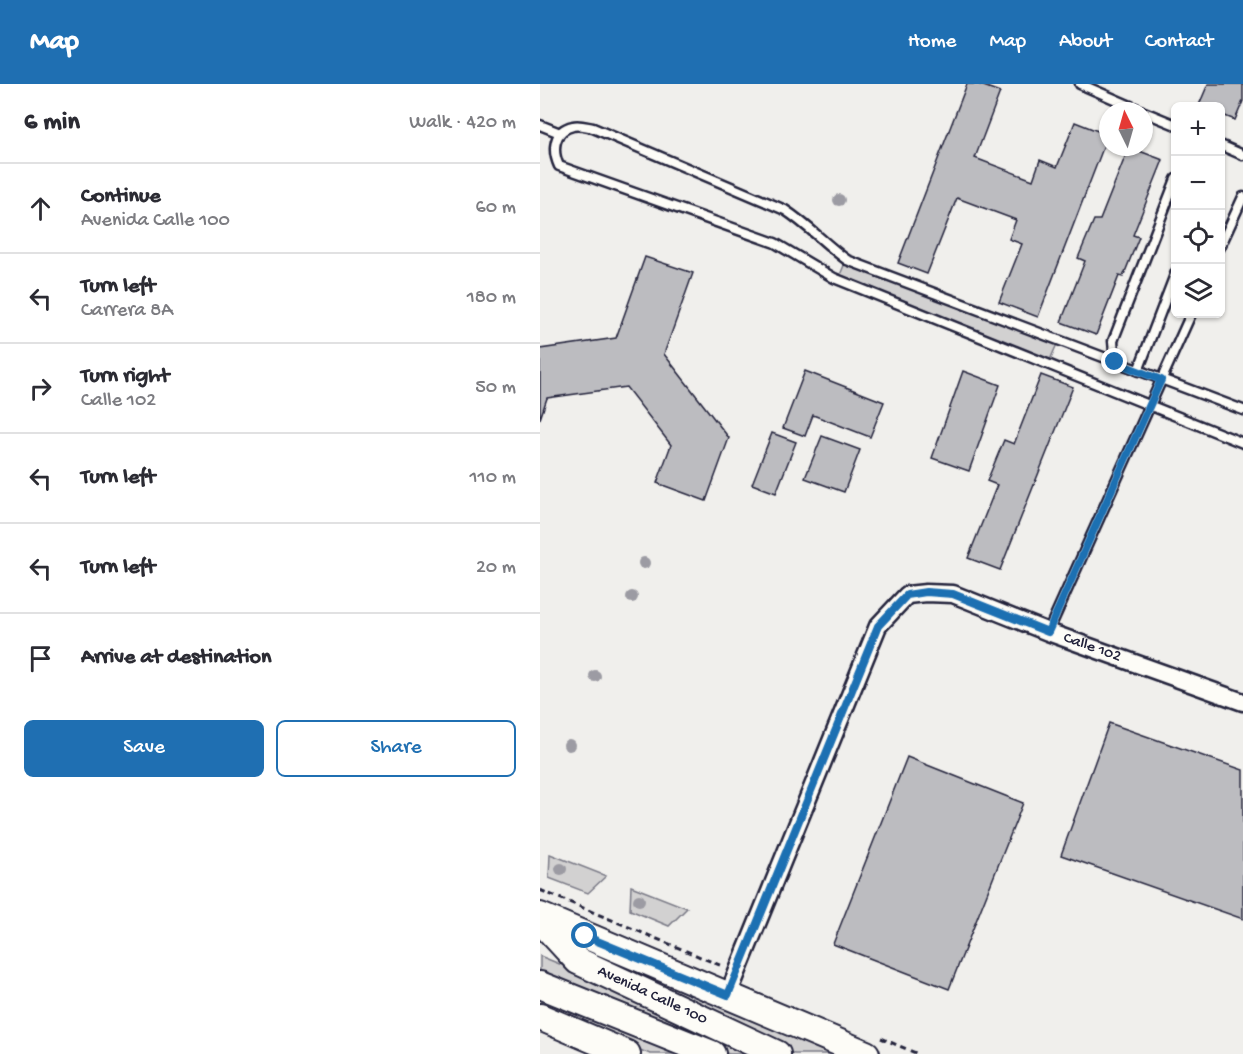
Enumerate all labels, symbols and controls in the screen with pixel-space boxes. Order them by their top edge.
text: Map [30,26,79,59]
text: Home [908,30,956,55]
text: Map [989,30,1026,55]
text: About [1059,30,1112,55]
text: Contact [1145,30,1213,55]
north arrow [1099,102,1153,156]
map controls [1171,102,1225,318]
button: + [1171,102,1225,156]
text: 6 min [24,108,80,139]
text: Walk · 420 m [409,112,516,135]
button: − [1171,156,1225,210]
text: Continue [81,184,161,210]
icon: ahead [24,192,57,225]
text: 60 m [476,197,516,220]
text: Avenida Calle 100 [81,210,230,233]
button: locate [1171,210,1225,264]
button: layers [1171,264,1225,318]
text: Turn left [81,274,155,300]
icon: left [24,282,57,315]
text: 180 m [467,287,516,310]
text: Carrera 8A [81,300,173,323]
route end [1101,348,1127,374]
text: Turn right [81,364,169,390]
icon: right [24,372,57,405]
text: 50 m [475,377,516,400]
text: Calle 102 [81,390,156,413]
icon: left [24,462,57,495]
text: Turn left [81,465,155,491]
text: 110 m [470,467,516,490]
icon: left [24,552,57,585]
text: Turn left [81,555,155,581]
text: 20 m [476,557,516,580]
street label: Calle 102 [1061,629,1124,667]
icon: arrive [24,642,57,675]
text: Arrive at destination [81,645,271,671]
button: Save [24,720,264,777]
button: Share [276,720,516,777]
route start [571,922,597,948]
street label: Avenida Calle 100 [594,962,710,1030]

